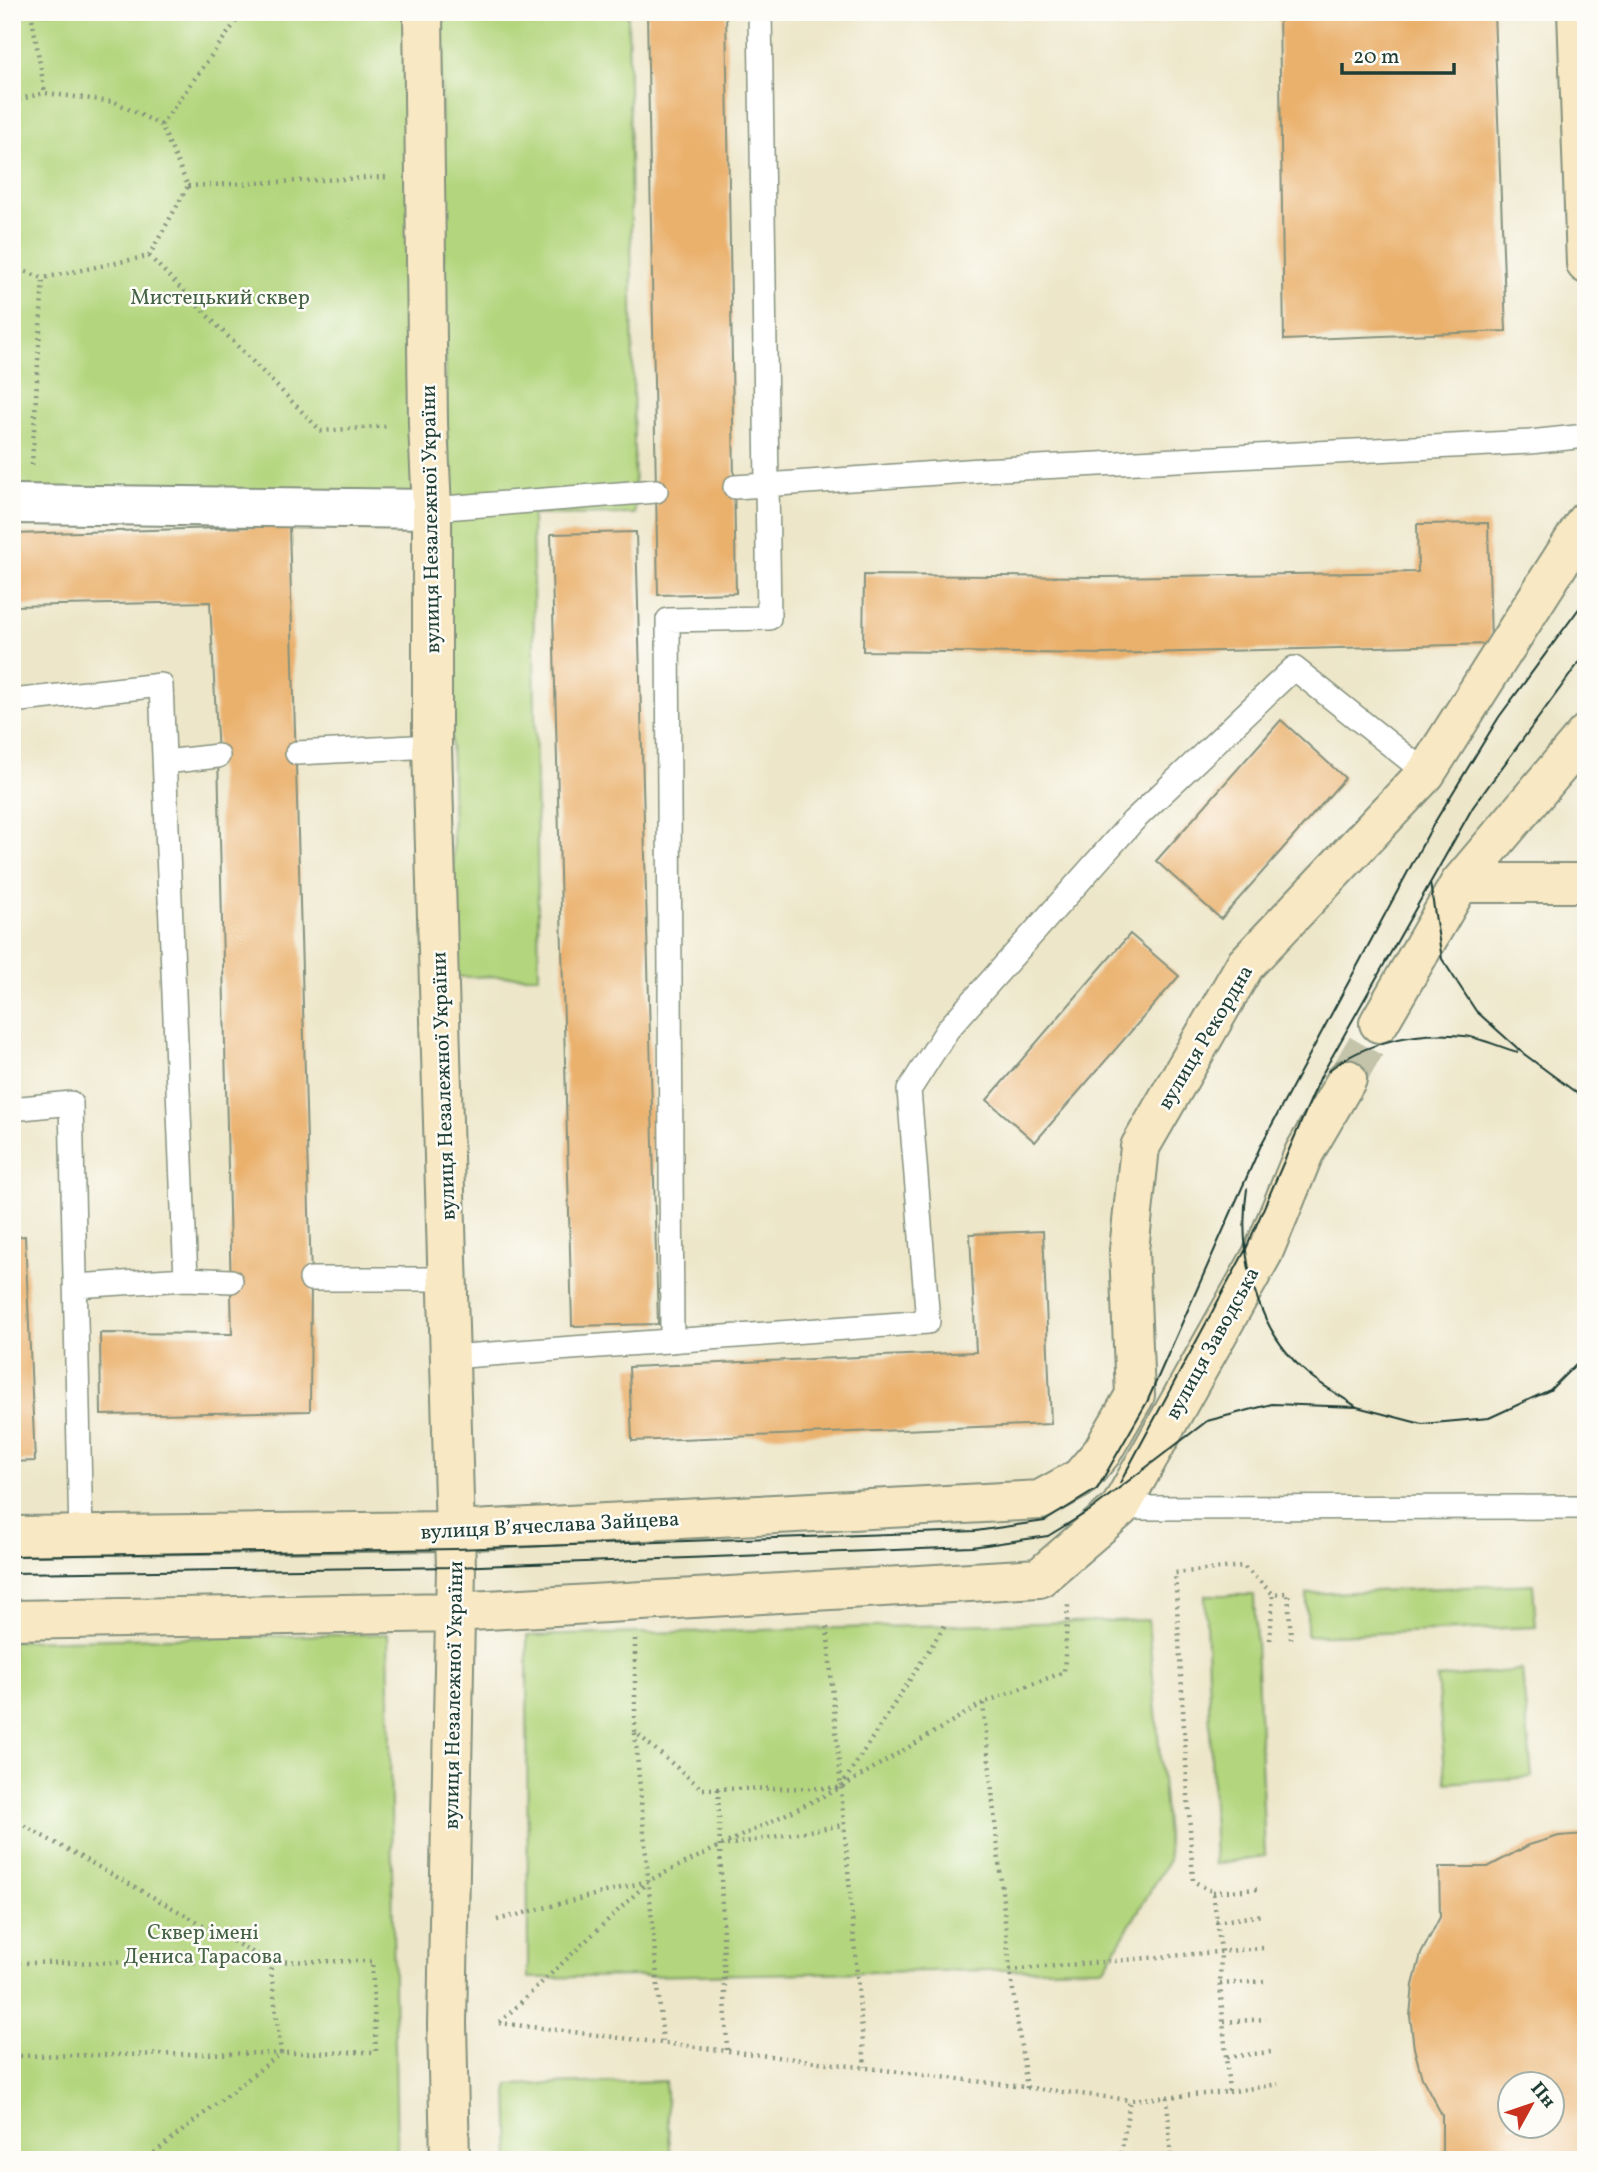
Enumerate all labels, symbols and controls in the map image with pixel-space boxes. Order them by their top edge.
scale bar [1342,32,1454,76]
text: 20 m [1353,43,1399,72]
park label: Мистецький сквер [130,284,310,313]
street label: вулиця Незалежної України [415,384,448,654]
street label: вулиця Незалежної України [425,951,464,1221]
street label: вулиця Рекордна [1152,960,1261,1115]
street label: вулиця Заводська [1159,1262,1267,1425]
street label: вулиця Вʼячеслава Зайцева [420,1505,680,1548]
street label: вулиця Незалежної України [438,1560,471,1830]
park label: Сквер імені Дениса Тарасова [123,1919,283,1972]
north arrow [1496,2070,1566,2140]
text: Пн [1524,2077,1561,2114]

